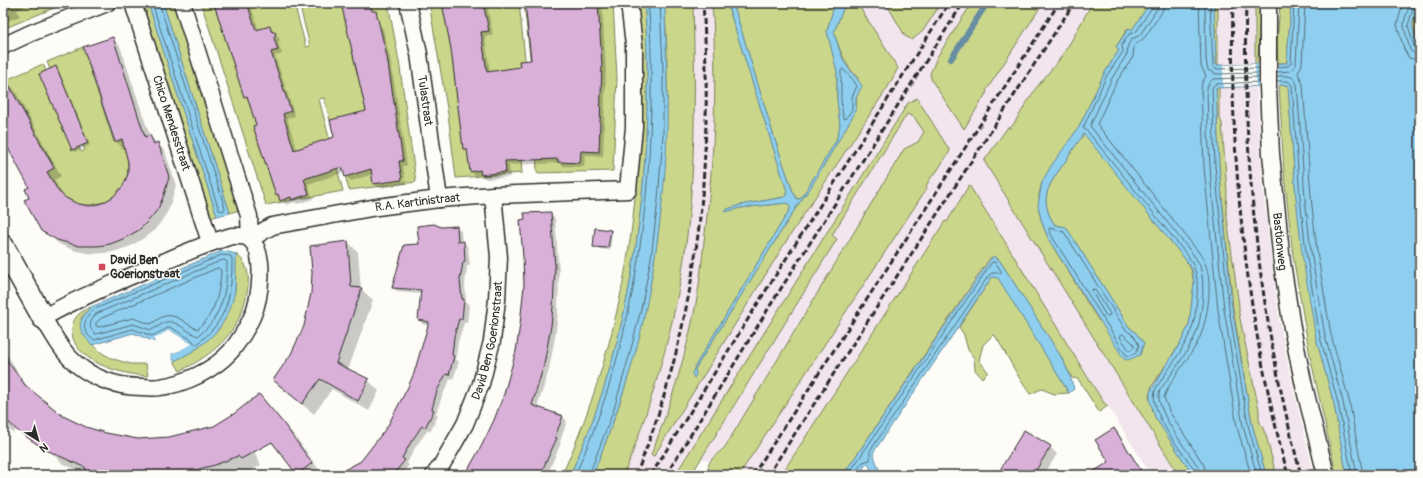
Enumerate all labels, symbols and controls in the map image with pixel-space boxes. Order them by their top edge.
street label: Chico Mendesstraat [149,73,194,173]
street label: Tulastraat [414,74,436,127]
street label: R.A. Kartinistraat [374,190,461,215]
street label: Bastionweg [1269,212,1291,271]
place label: David Ben Goerionstraat [110,253,181,282]
marker: David Ben Goerionstraat [97,262,107,272]
street label: David Ben Goerionstraat [468,281,505,402]
north arrow [18,420,58,460]
text: N [36,440,51,455]

